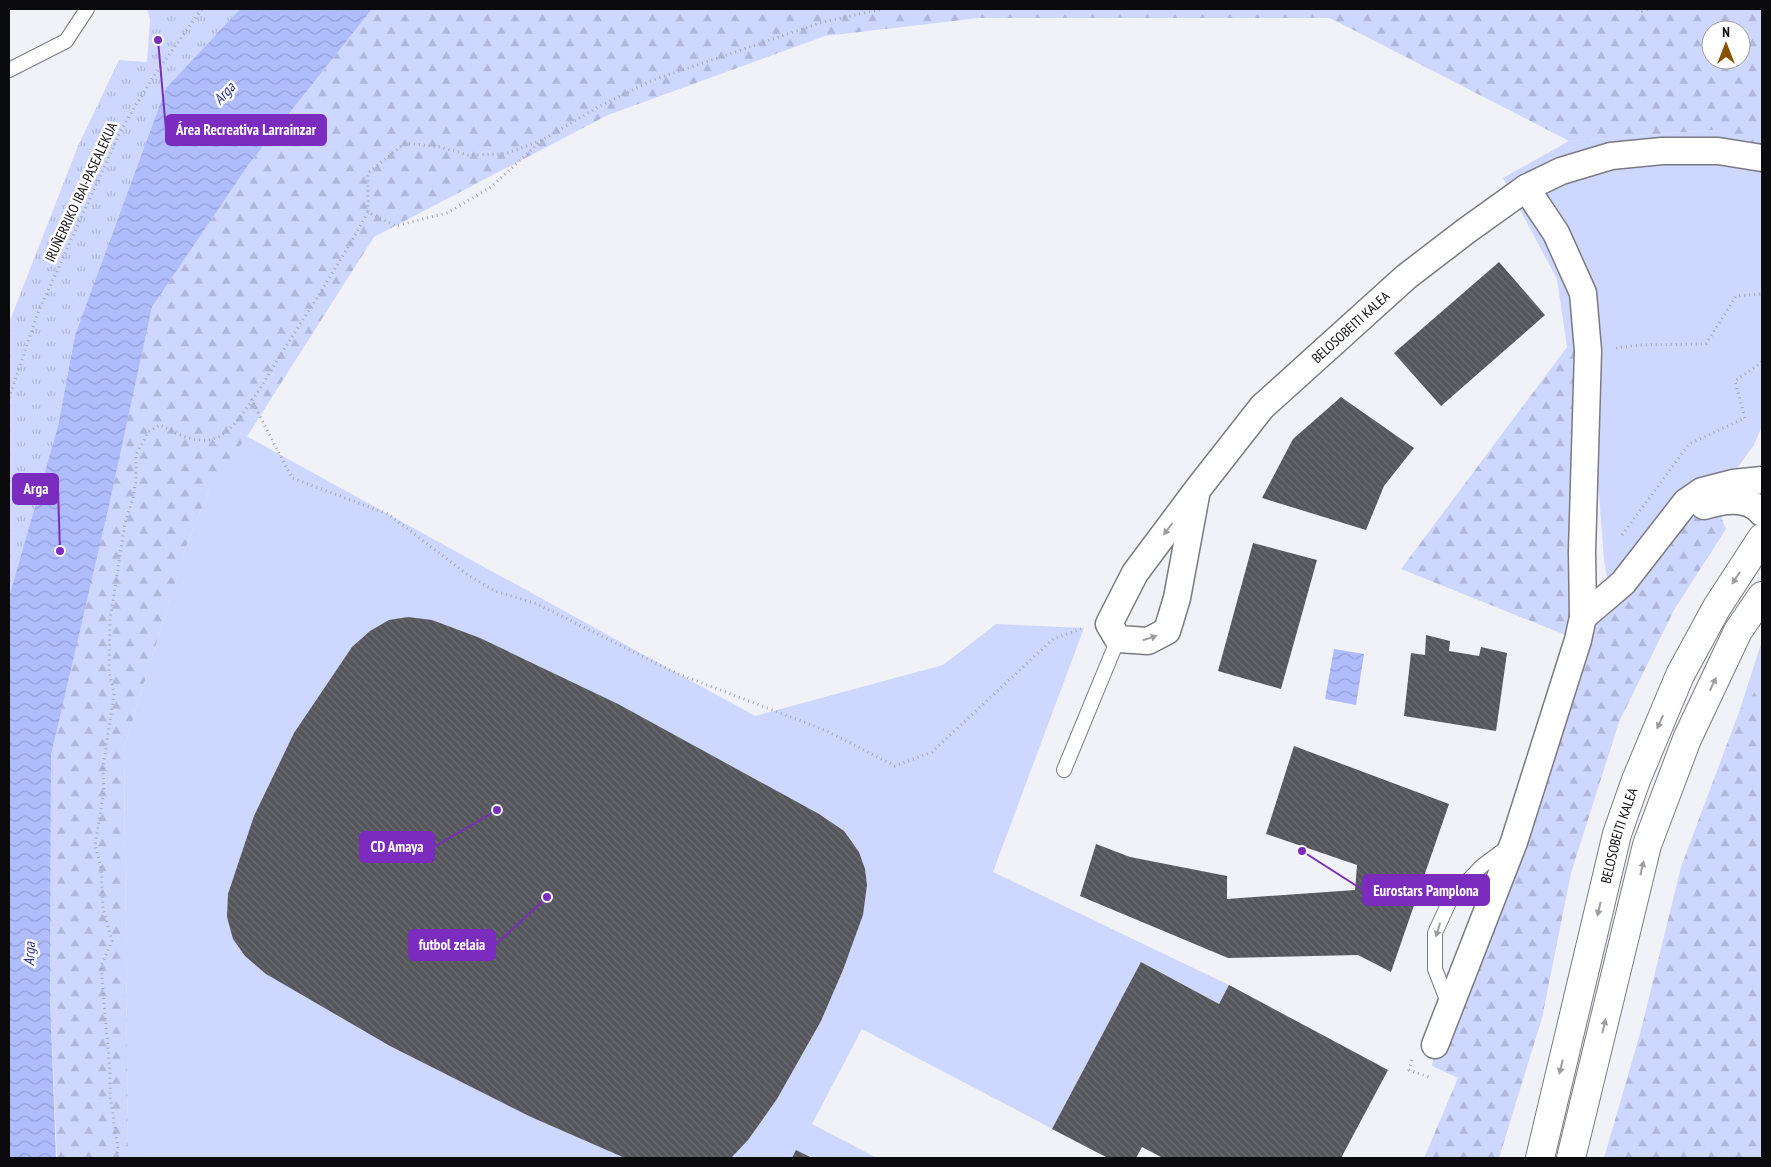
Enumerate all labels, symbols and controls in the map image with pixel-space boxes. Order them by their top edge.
north arrow [1701,20,1751,70]
text: N [1722,23,1730,41]
water label: Arga [209,77,240,108]
callout: Área Recreativa Larrainzar [166,115,326,145]
street label: IRUÑERRIKO IBAI-PASEALEKUA [41,119,121,265]
text: Área Recreativa Larrainzar [175,120,317,139]
street label: BELOSOBEITI KALEA [1308,287,1394,367]
callout: Arga [13,474,58,504]
text: Arga [23,479,48,498]
one-way arrow [1162,522,1173,535]
one-way arrow [1731,572,1740,585]
one-way arrow [1143,633,1158,641]
one-way arrow [1709,677,1717,691]
one-way arrow [1655,715,1663,729]
street label: BELOSOBEITI KALEA [1597,785,1642,885]
callout: CD Amaya [360,832,434,862]
text: CD Amaya [370,837,424,856]
one-way arrow [1638,861,1646,876]
callout: Eurostars Pamplona [1363,875,1489,905]
text: Eurostars Pamplona [1373,881,1479,900]
one-way arrow [1595,902,1603,917]
one-way arrow [1433,923,1441,938]
callout: futbol zelaia [409,930,495,960]
text: futbol zelaia [419,935,485,954]
water label: Arga [19,941,39,966]
one-way arrow [1600,1019,1608,1034]
one-way arrow [1557,1060,1565,1075]

